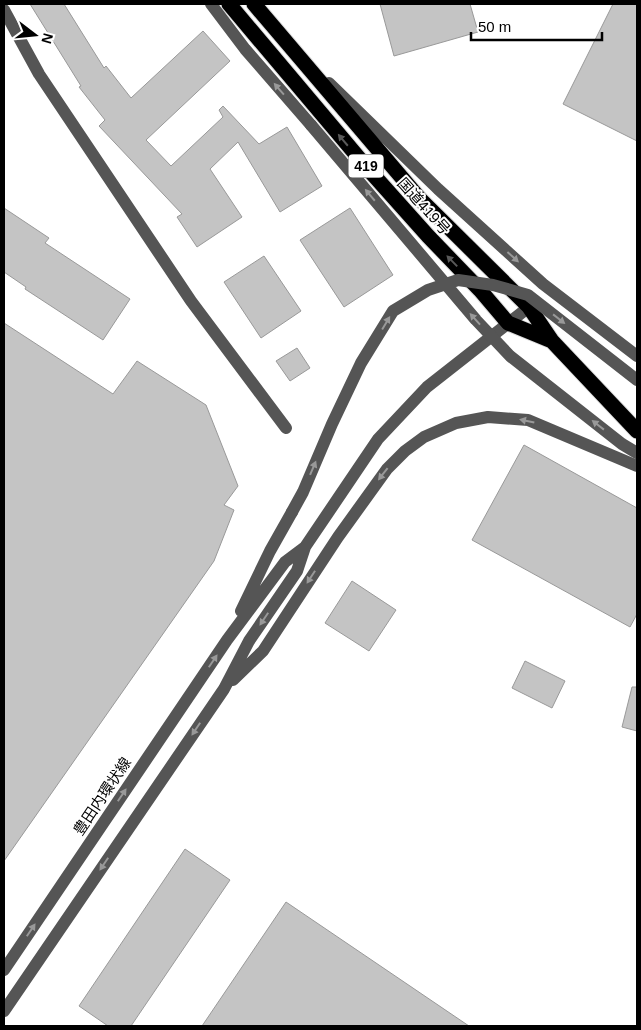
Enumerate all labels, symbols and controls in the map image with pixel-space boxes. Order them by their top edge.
north arrow [10,10,60,60]
scale bar [471,10,602,42]
text: 50 m [478,18,511,35]
text: N [38,32,57,46]
one-way arrow [273,83,285,95]
one-way arrow [338,134,349,147]
road number: 419 [348,154,384,178]
street label: 国道419号 [394,174,454,238]
one-way arrow [365,188,376,201]
one-way arrow [507,251,519,263]
one-way arrow [446,255,458,267]
one-way arrow [470,312,481,325]
one-way arrow [552,314,565,325]
one-way arrow [381,317,390,330]
one-way arrow [520,417,535,425]
one-way arrow [591,420,605,430]
one-way arrow [310,461,318,475]
one-way arrow [378,467,389,480]
one-way arrow [306,571,316,584]
one-way arrow [259,612,269,626]
one-way arrow [208,654,218,668]
one-way arrow [191,723,201,736]
street label: 豊田内環状線 [70,754,134,838]
one-way arrow [117,789,127,802]
one-way arrow [100,857,109,870]
one-way arrow [26,923,36,937]

